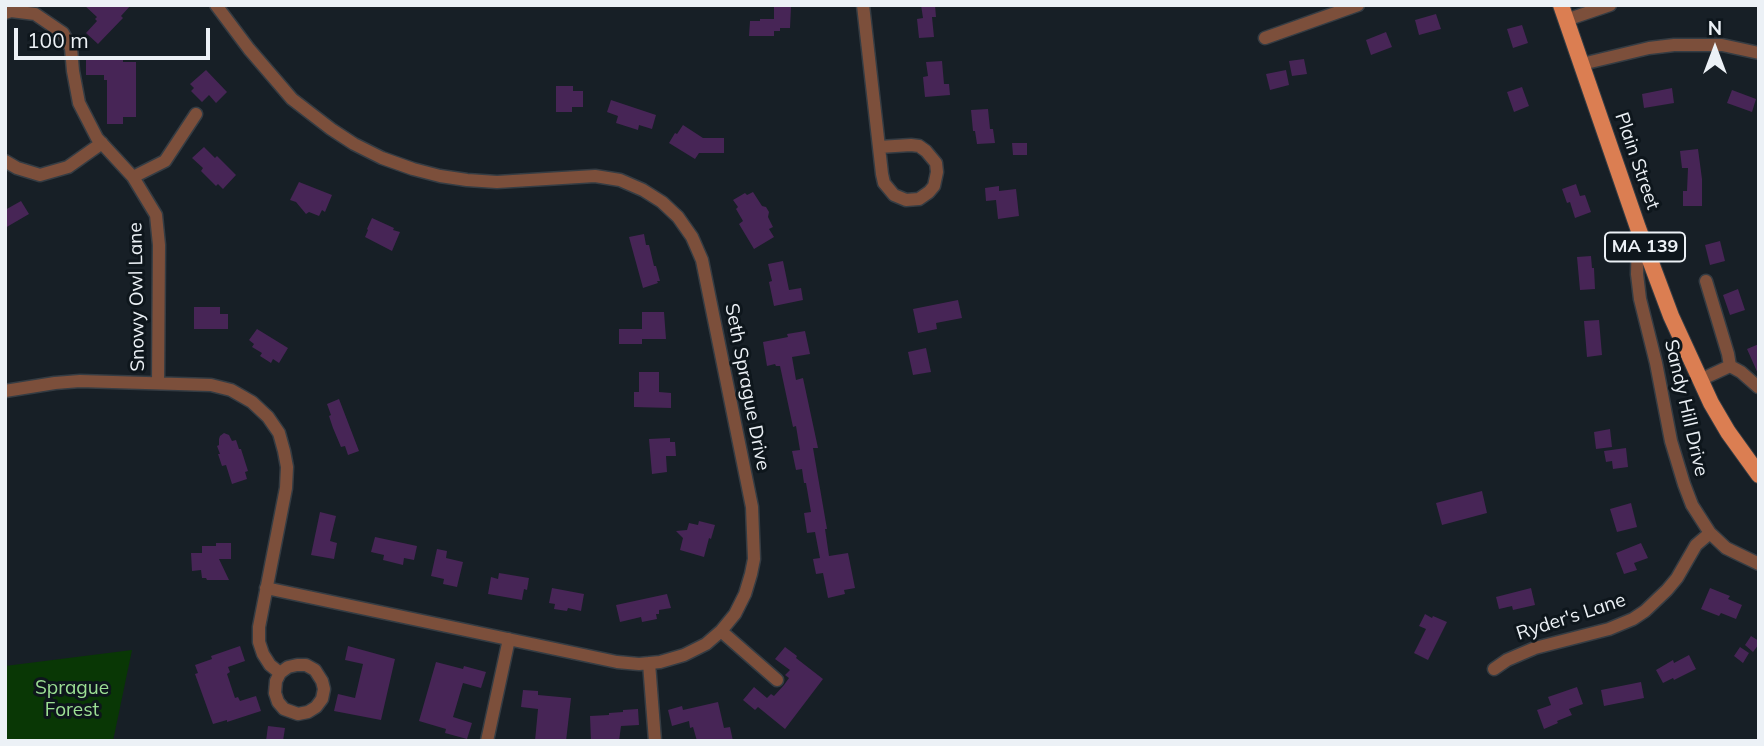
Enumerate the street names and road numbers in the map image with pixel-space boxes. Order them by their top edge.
street label: Plain Street [1610,109,1664,213]
street label: Snowy Owl Lane [124,222,150,372]
road number: MA 139 [1605,232,1685,262]
street label: Seth Sprague Drive [720,301,774,473]
street label: Sandy Hill Drive [1659,337,1713,479]
street label: Ryder's Lane [1513,589,1629,645]

